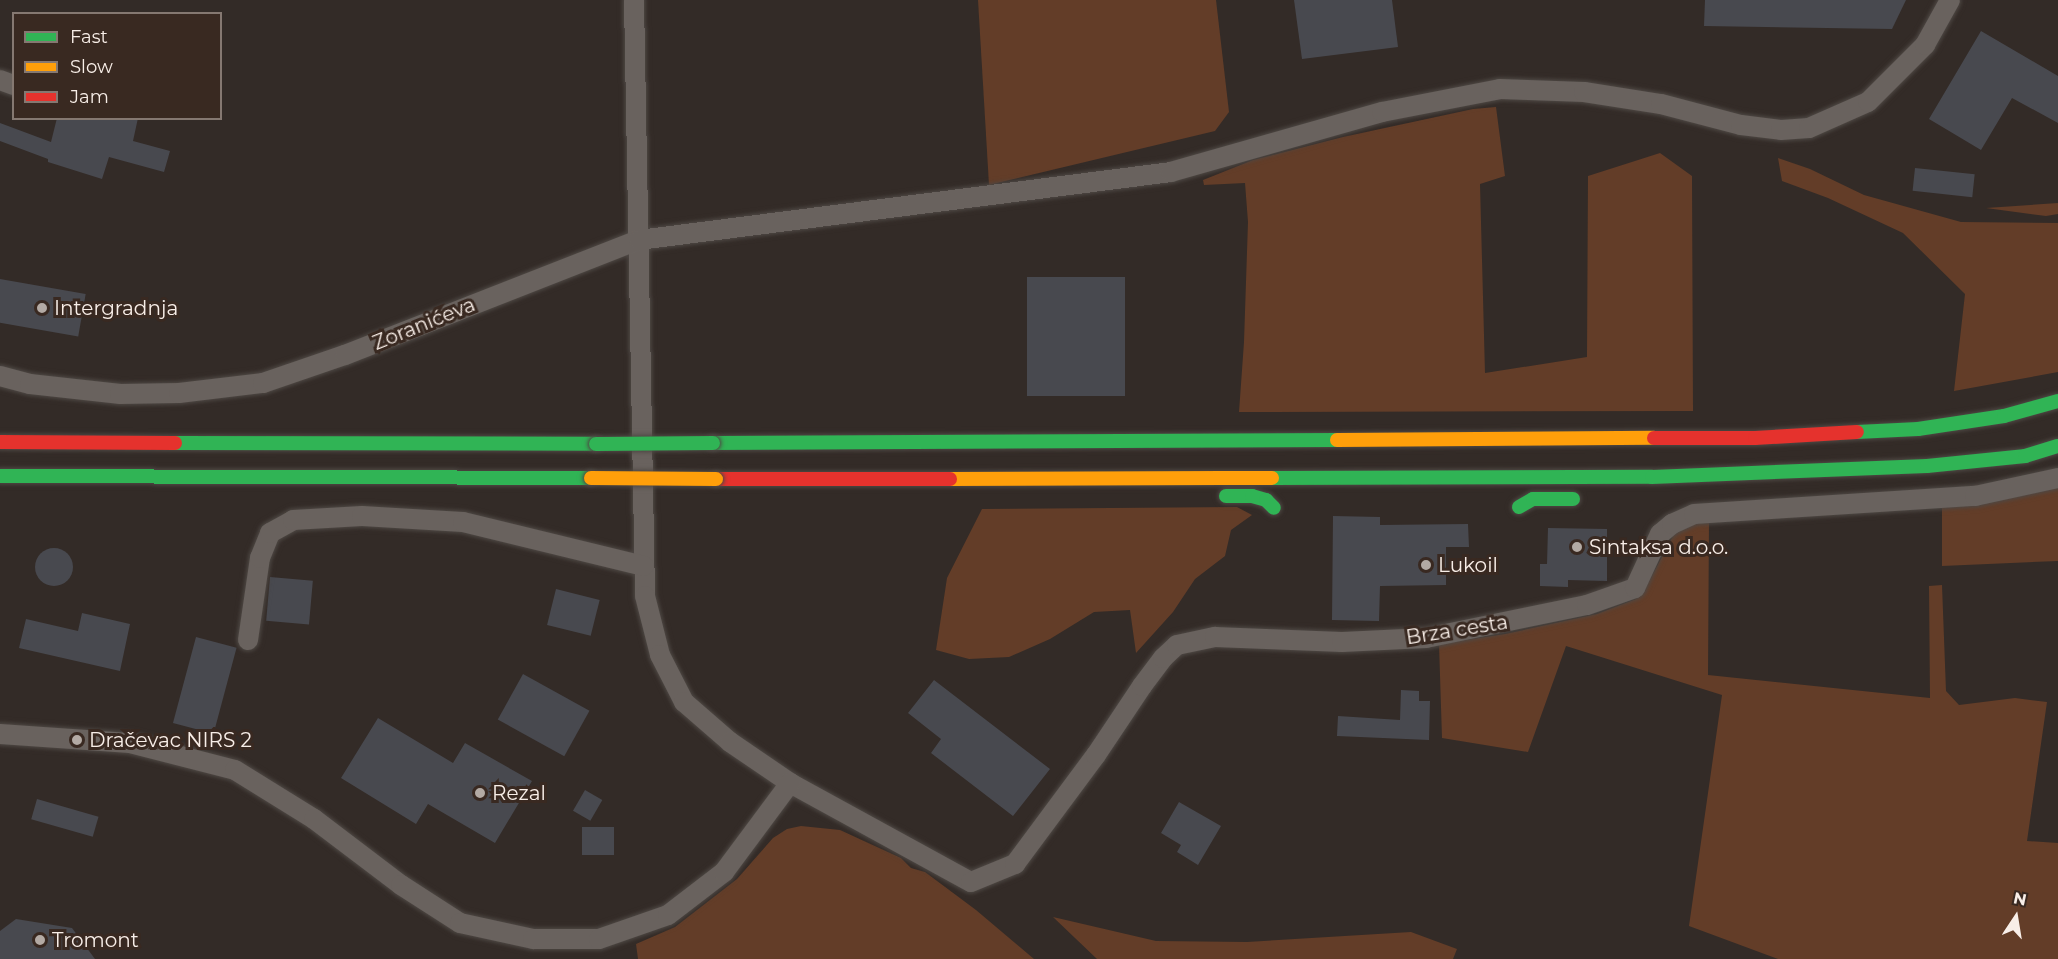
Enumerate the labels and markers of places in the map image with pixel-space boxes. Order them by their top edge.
place label: Intergradnja [54,296,178,320]
marker: Intergradnja [35,301,49,315]
place label: Sintaksa d.o.o. [1589,535,1728,559]
marker: Sintaksa d.o.o. [1570,540,1584,554]
place label: Lukoil [1438,553,1498,577]
marker: Lukoil [1419,558,1433,572]
place label: Dračevac NIRS 2 [89,728,252,752]
marker: Dračevac NIRS 2 [70,733,84,747]
place label: Rezal [492,781,546,805]
marker: Rezal [473,786,487,800]
place label: Tromont [52,928,139,952]
marker: Tromont [33,933,47,947]

